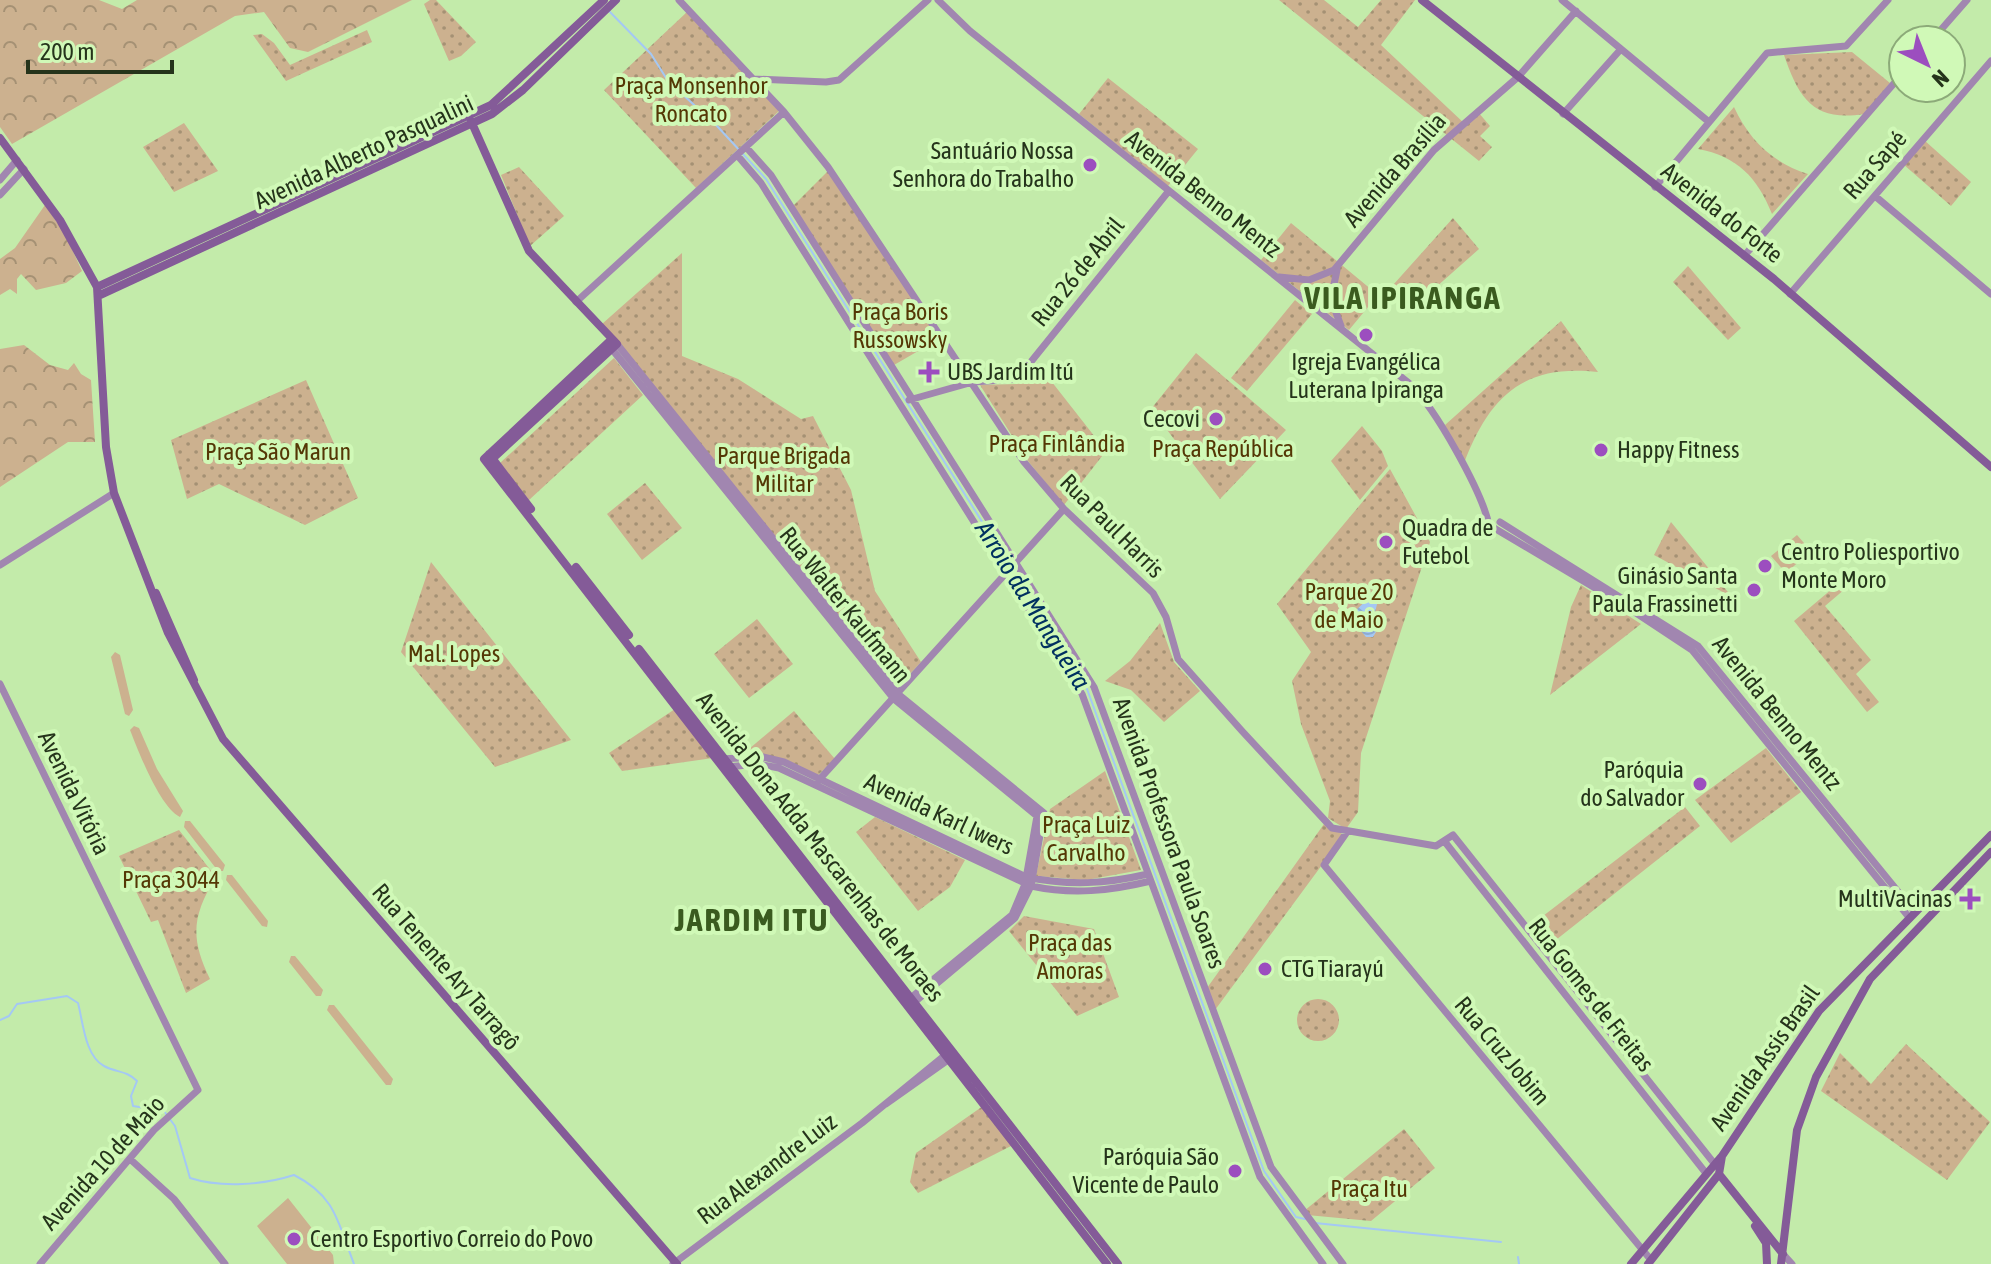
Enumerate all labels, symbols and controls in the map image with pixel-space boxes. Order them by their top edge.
scale bar [28,24,172,74]
north arrow [1887,24,1967,104]
text: 200 m [40,38,94,65]
text: N [1927,65,1954,93]
park label: Praça Monsenhor Roncato [615,72,768,127]
street label: Avenida Alberto Pasqualini [250,89,477,214]
street label: Avenida Brasília [1338,107,1451,232]
street label: Avenida Benno Mentz [1120,125,1287,263]
street label: Rua Sapé [1838,125,1912,204]
place label: Santuário Nossa Senhora do Trabalho [893,137,1074,192]
marker: Santuário Nossa Senhora do Trabalho [1081,156,1099,174]
street label: Avenida do Forte [1656,157,1788,268]
street label: Rua 26 de Abril [1026,212,1130,331]
district label: VILA IPIRANGA [1303,279,1502,316]
park label: Praça Boris Russowsky [852,298,948,353]
marker: Igreja Evangélica Luterana Ipiranga [1357,326,1375,344]
place label: Igreja Evangélica Luterana Ipiranga [1288,348,1444,403]
place label: UBS Jardim Itú [947,358,1074,385]
marker: UBS Jardim Itú [918,361,940,383]
place label: Cecovi [1143,405,1200,432]
marker: Cecovi [1207,410,1225,428]
park label: Praça Finlândia [989,430,1125,457]
park label: Praça República [1152,435,1294,462]
place label: Happy Fitness [1617,436,1739,463]
park label: Praça São Marun [205,438,351,465]
marker: Happy Fitness [1592,441,1610,459]
park label: Parque Brigada Militar [717,442,851,497]
street label: Rua Paul Harris [1055,468,1170,583]
water label: Arroio da Mangueira [969,514,1097,695]
place label: Quadra de Futebol [1402,514,1493,569]
street label: Rua Walter Kaufmann [774,521,916,688]
marker: Quadra de Futebol [1377,533,1395,551]
place label: Centro Poliesportivo Monte Moro [1781,538,1960,593]
marker: Centro Poliesportivo Monte Moro [1756,557,1774,575]
place label: Ginásio Santa Paula Frassinetti [1592,562,1738,617]
park label: Parque 20 de Maio [1304,578,1394,633]
marker: Ginásio Santa Paula Frassinetti [1745,581,1763,599]
street label: Avenida Benno Mentz [1707,631,1848,795]
park label: Mal. Lopes [408,640,500,667]
street label: Avenida Dona Adda Mascarenhas de Moraes [691,687,950,1007]
street label: Avenida Professora Paula Soares [1108,694,1231,972]
street label: Avenida Vitória [33,727,116,859]
place label: Paróquia do Salvador [1580,756,1685,811]
street label: Avenida Karl Iwers [860,767,1018,860]
marker: Paróquia do Salvador [1691,775,1709,793]
park label: Praça Luiz Carvalho [1042,811,1130,866]
park label: Praça 3044 [122,866,220,893]
street label: Rua Tenente Ary Tarragô [367,878,526,1055]
place label: MultiVacinas [1838,885,1952,912]
marker: MultiVacinas [1959,888,1981,910]
district label: JARDIM ITU [674,901,829,938]
street label: Rua Gomes de Freitas [1523,913,1660,1077]
park label: Praça das Amoras [1028,929,1112,984]
place label: CTG Tiarayú [1281,955,1384,982]
marker: CTG Tiarayú [1256,960,1274,978]
street label: Avenida Assis Brasil [1705,980,1825,1135]
street label: Rua Cruz Jobim [1449,991,1555,1110]
street label: Avenida 10 de Maio [35,1090,170,1235]
street label: Rua Alexandre Luiz [692,1107,842,1230]
place label: Paróquia São Vicente de Paulo [1072,1143,1219,1198]
marker: Paróquia São Vicente de Paulo [1226,1162,1244,1180]
park label: Praça Itu [1330,1175,1408,1202]
place label: Centro Esportivo Correio do Povo [310,1225,593,1252]
marker: Centro Esportivo Correio do Povo [285,1230,303,1248]

